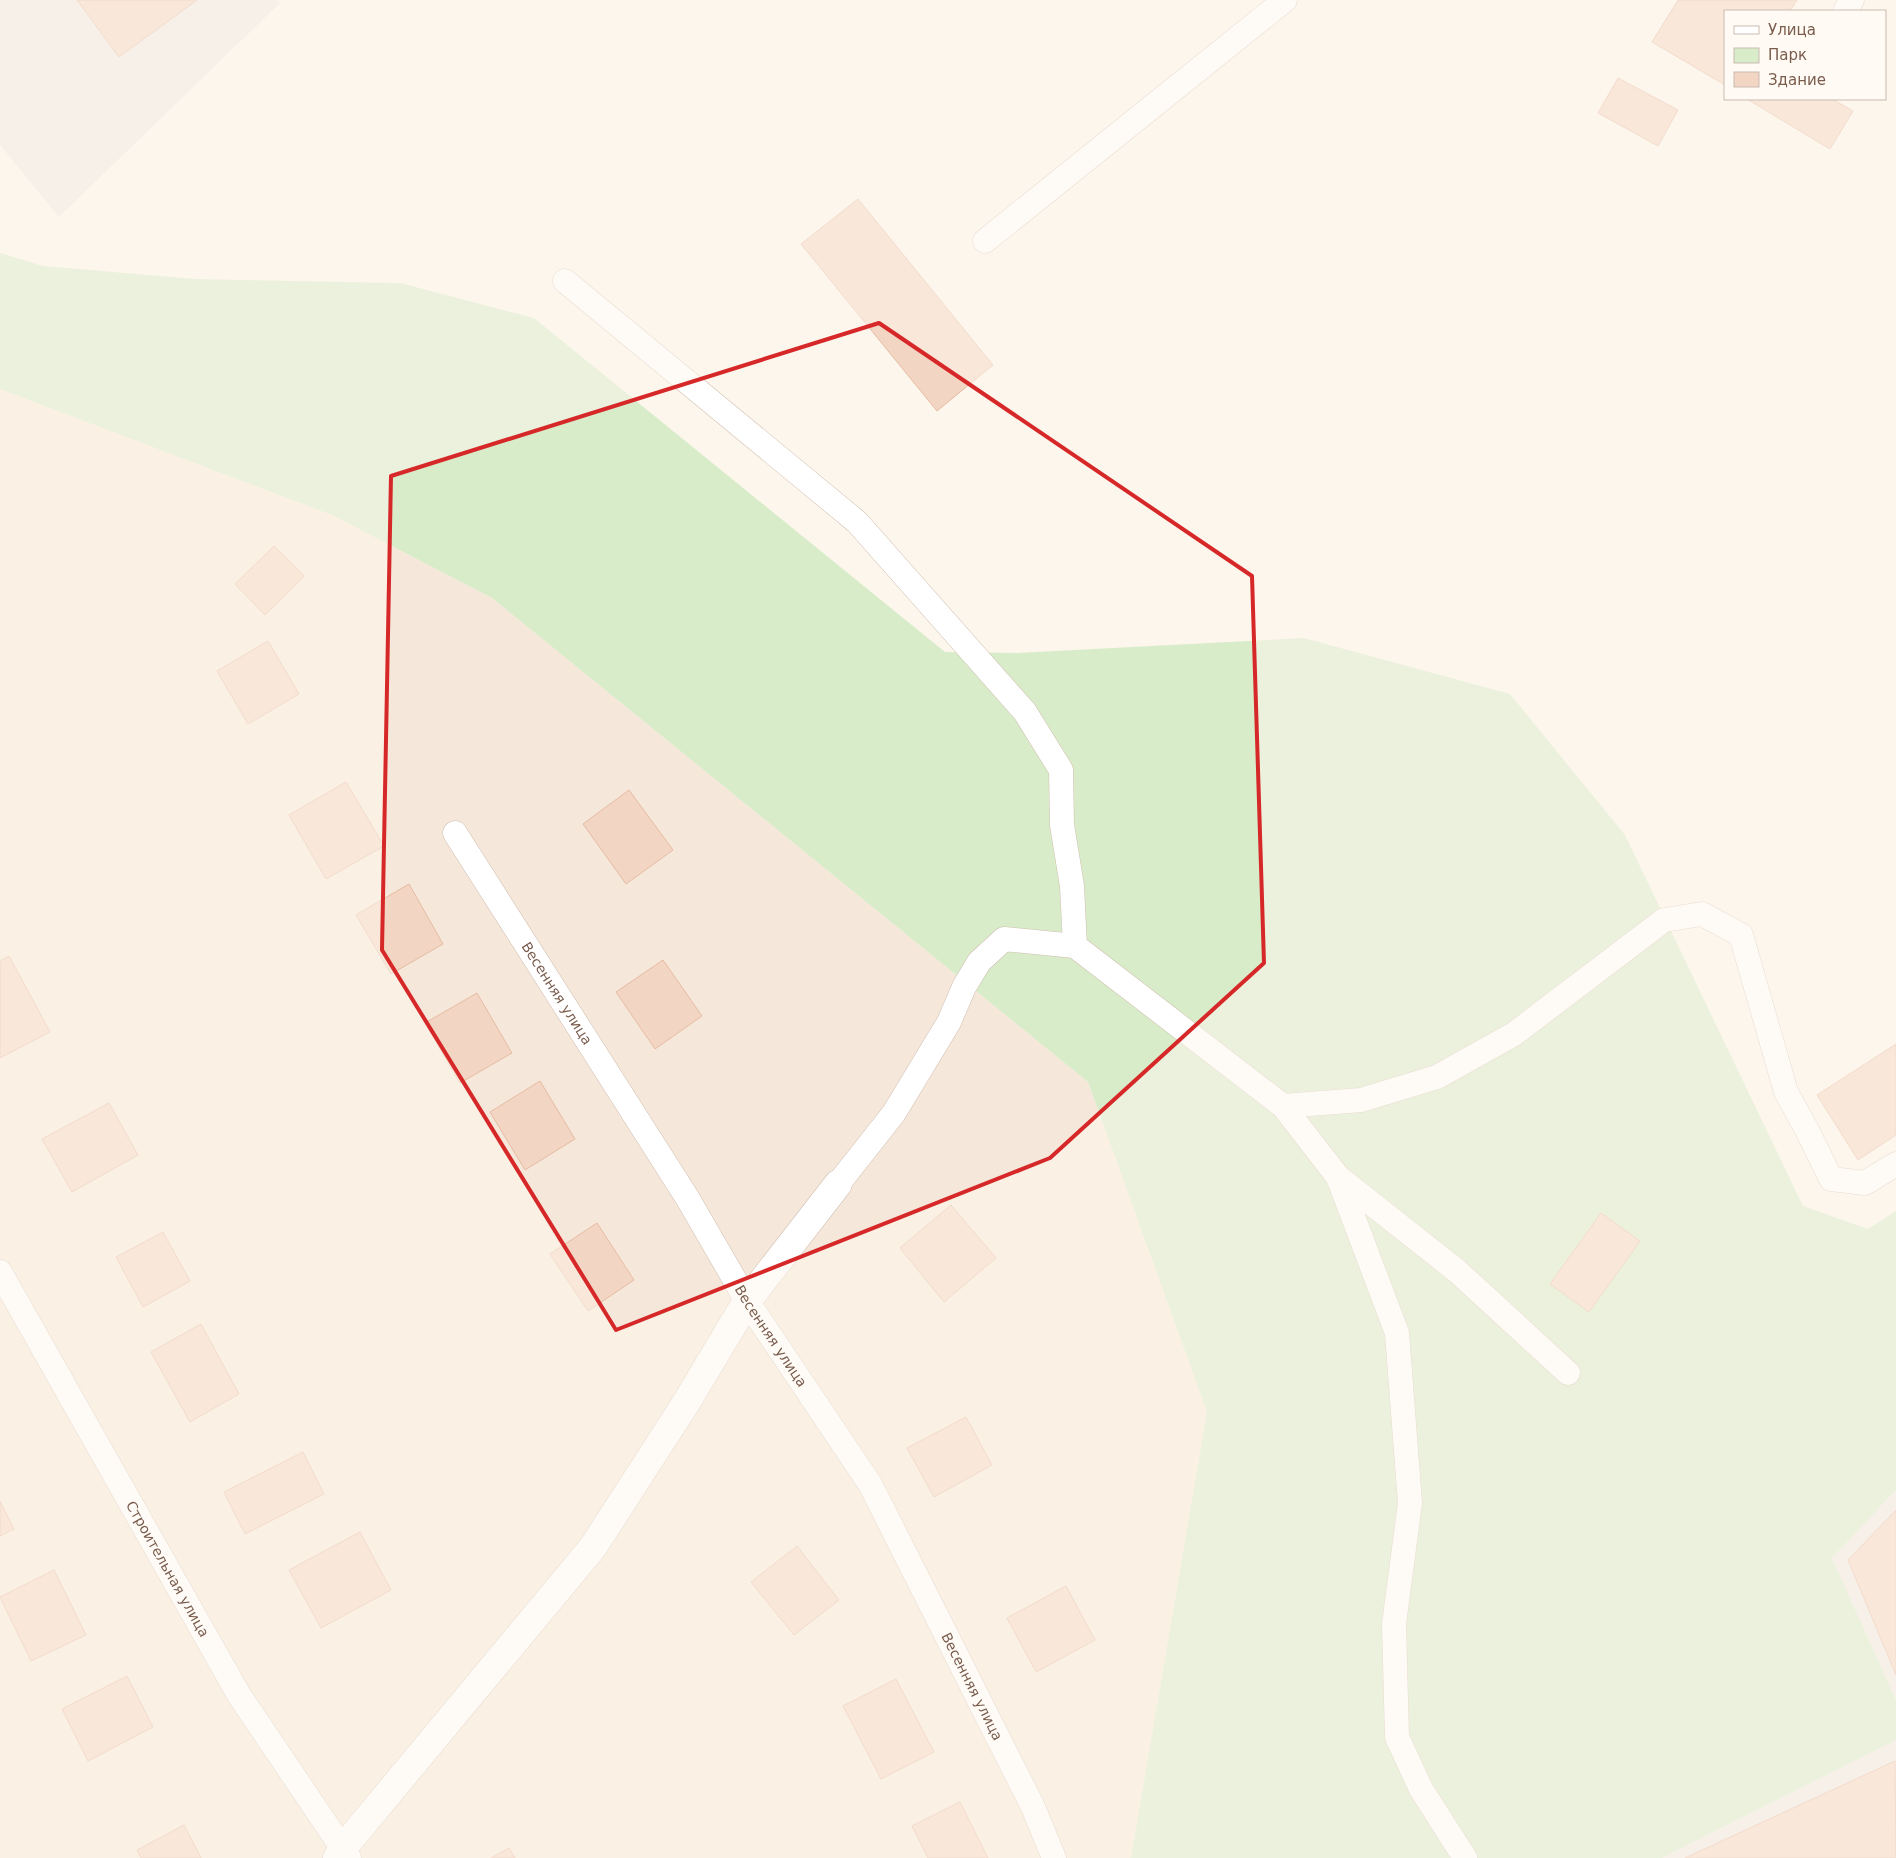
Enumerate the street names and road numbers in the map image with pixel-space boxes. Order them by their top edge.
street label: Весенняя улица [518,939,596,1048]
street label: Весенняя улица [732,1282,810,1390]
street label: Строительная улица [123,1498,212,1640]
street label: Весенняя улица [938,1630,1006,1743]

